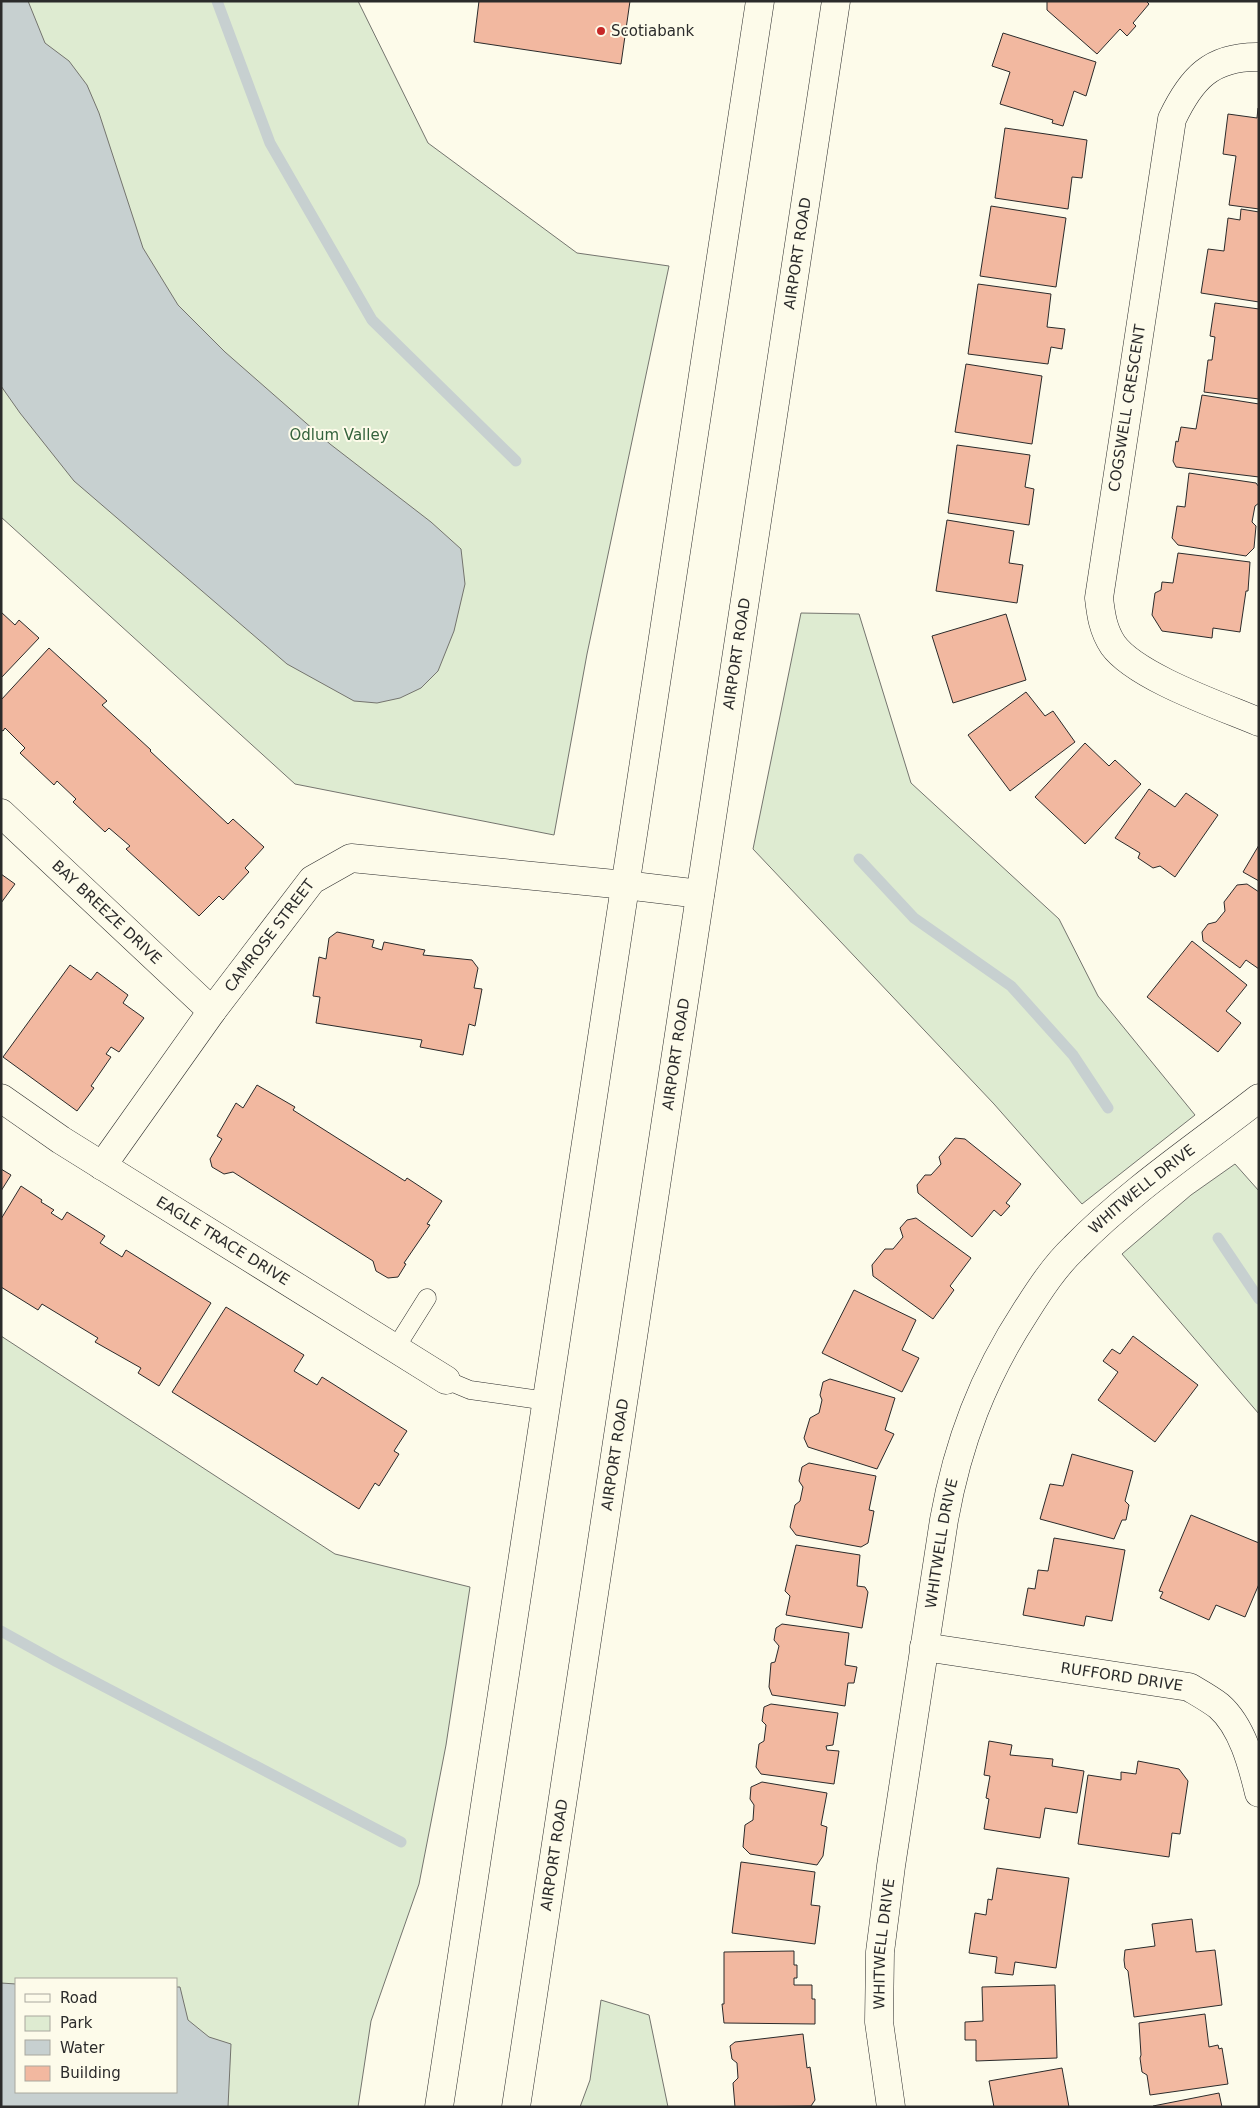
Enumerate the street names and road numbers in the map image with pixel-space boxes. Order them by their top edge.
street label: AIRPORT ROAD [780,196,815,311]
street label: COGSWELL CRESCENT [1105,322,1149,493]
street label: AIRPORT ROAD [719,596,754,711]
street label: BAY BREEZE DRIVE [48,856,165,968]
street label: CAMROSE STREET [221,875,319,995]
street label: AIRPORT ROAD [659,997,693,1111]
street label: WHITWELL DRIVE [1085,1141,1198,1238]
street label: EAGLE TRACE DRIVE [153,1193,293,1289]
street label: AIRPORT ROAD [598,1397,633,1512]
street label: WHITWELL DRIVE [922,1476,962,1610]
street label: RUFFORD DRIVE [1059,1659,1184,1695]
street label: AIRPORT ROAD [537,1798,572,1912]
street label: WHITWELL DRIVE [870,1877,898,2010]

